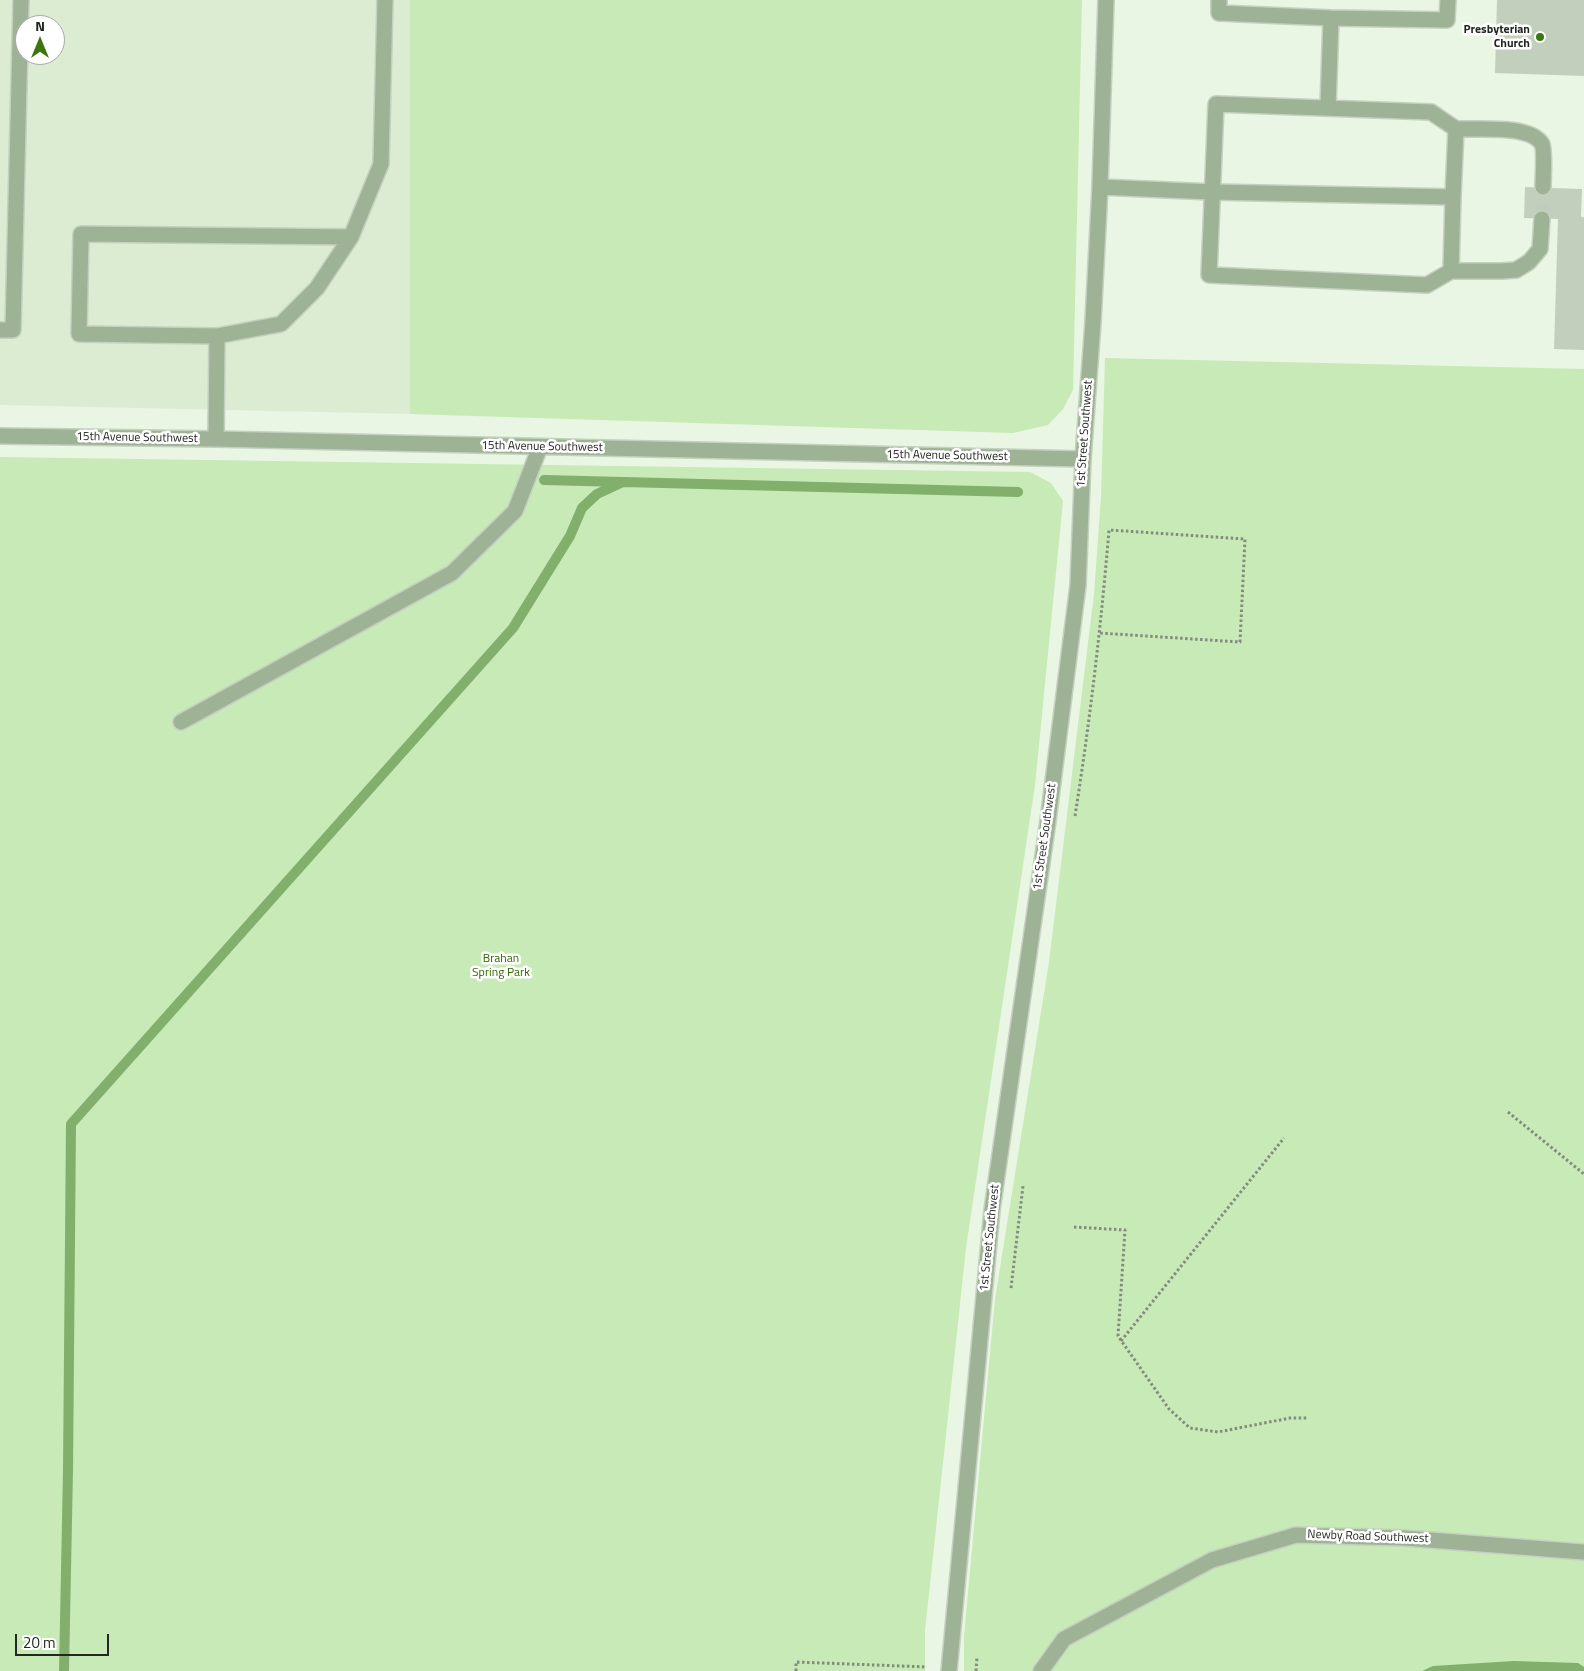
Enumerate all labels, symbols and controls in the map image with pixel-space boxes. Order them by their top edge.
north arrow [15,15,65,65]
text: N [35,15,45,36]
place label: Presbyterian Church [1463,23,1530,51]
marker: Presbyterian Church [1534,31,1546,43]
street label: 1st Street Southwest [1074,380,1096,488]
street label: 15th Avenue Southwest [76,430,198,446]
street label: 15th Avenue Southwest [481,439,603,455]
street label: 15th Avenue Southwest [886,448,1008,464]
street label: 1st Street Southwest [1030,783,1060,891]
park label: Brahan Spring Park [472,952,530,980]
street label: 1st Street Southwest [977,1184,1003,1292]
street label: Newby Road Southwest [1307,1528,1429,1546]
scale bar [18,1624,111,1656]
text: 20 m [23,1631,56,1654]

